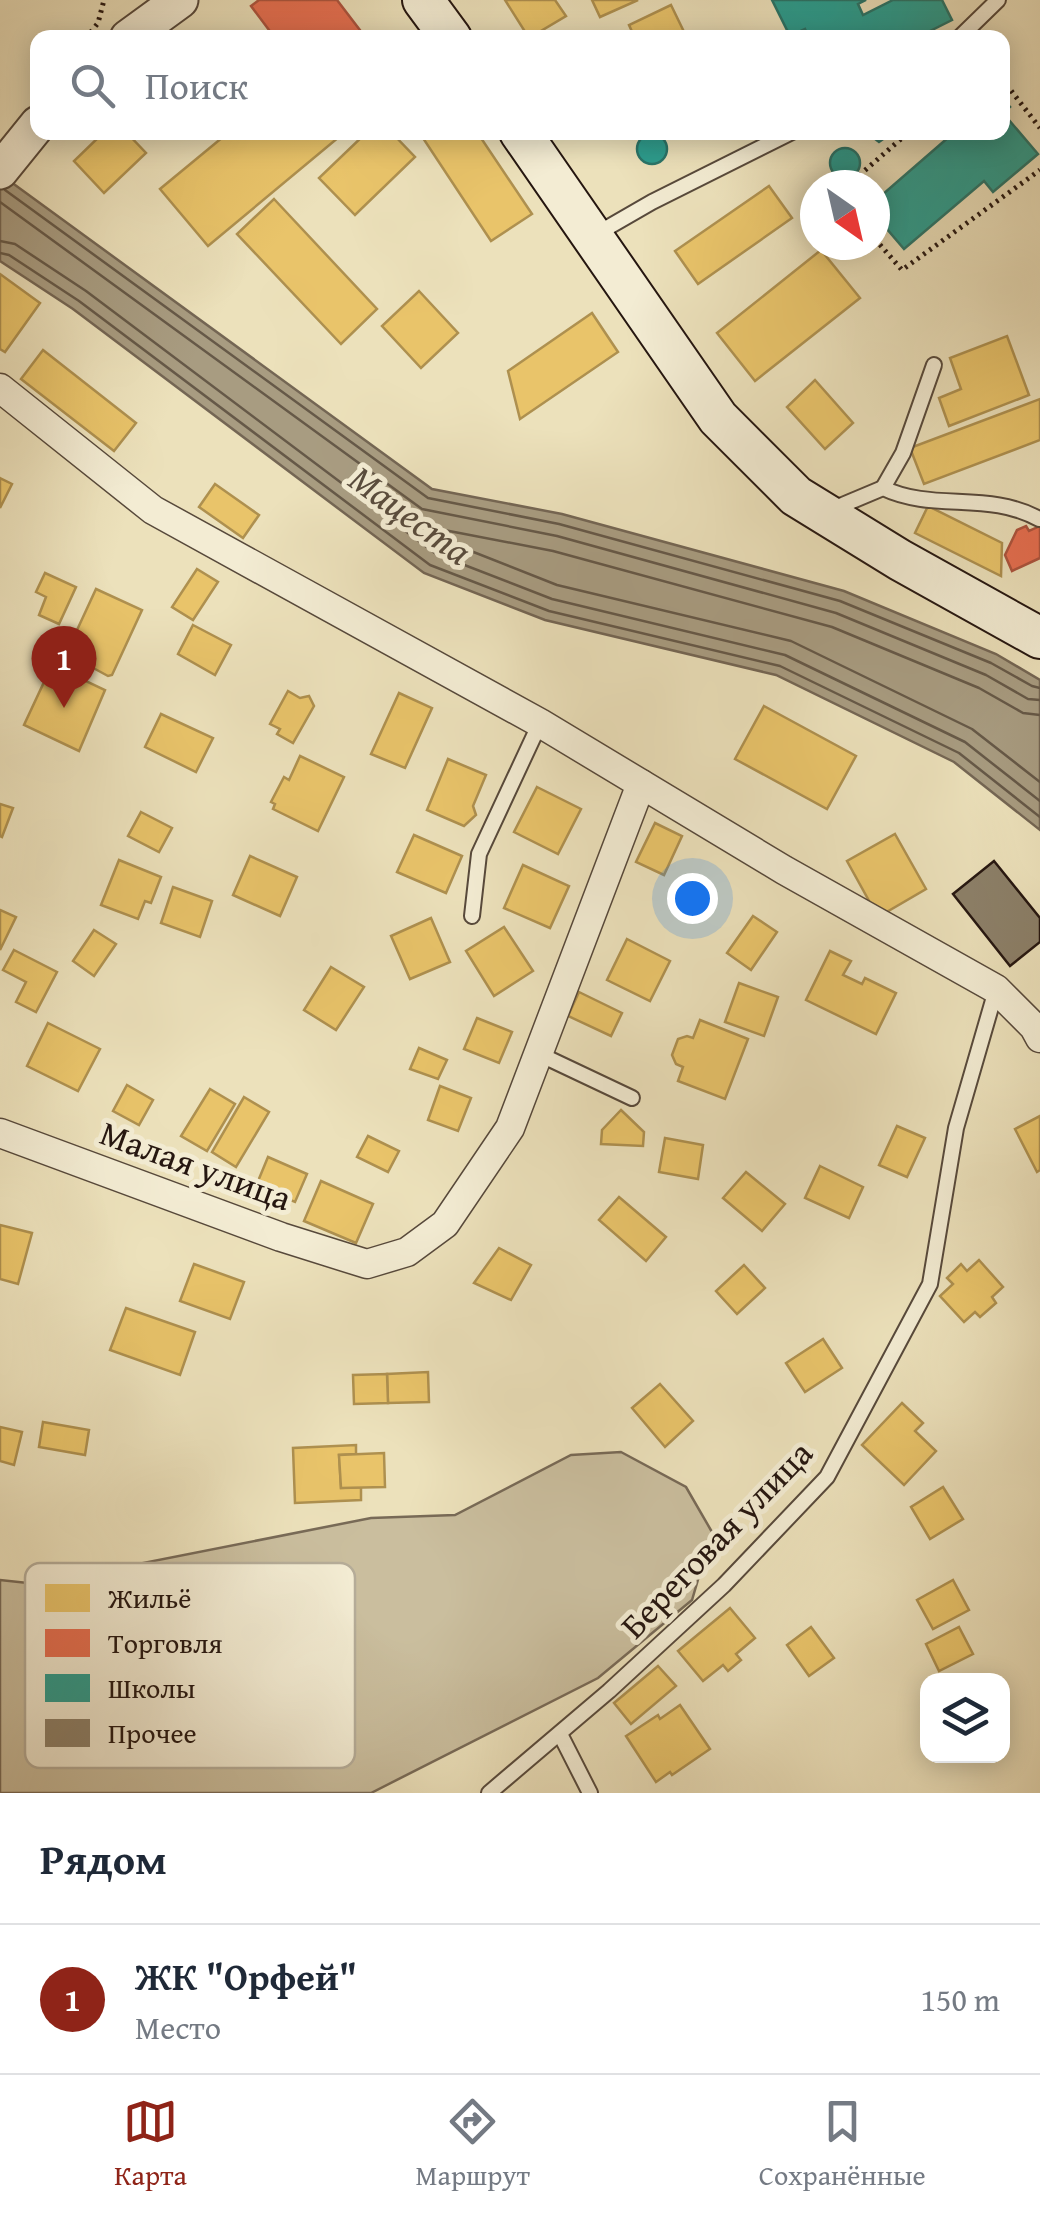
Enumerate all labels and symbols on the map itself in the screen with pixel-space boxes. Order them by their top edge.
north arrow [800,170,890,260]
water label: Мацеста [338,450,484,578]
pin: 1 [32,626,96,708]
your location [667,873,718,924]
street label: Малая улица [93,1107,299,1223]
street label: Береговая улица [608,1428,824,1649]
legend [25,1563,355,1768]
text: Жильё [107,1577,191,1618]
text: Торговля [108,1622,222,1663]
text: Школы [108,1667,195,1708]
text: Прочее [108,1712,197,1753]

